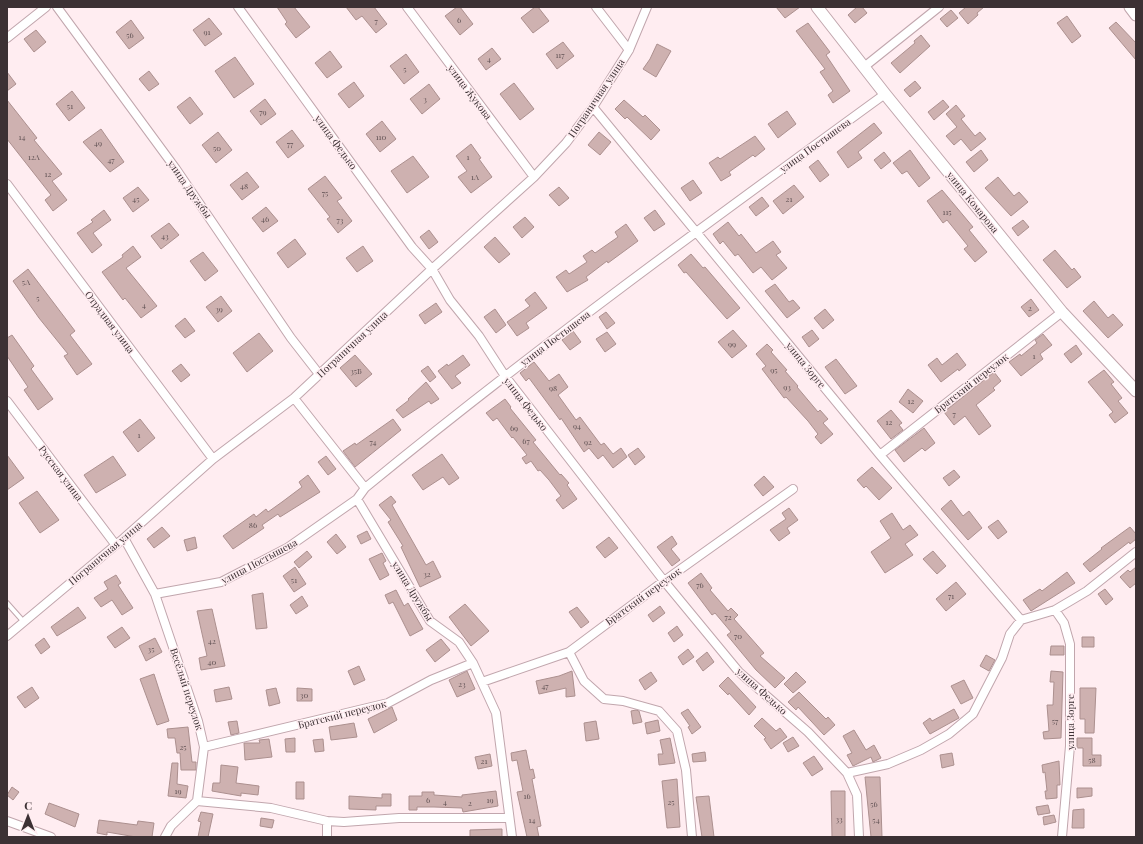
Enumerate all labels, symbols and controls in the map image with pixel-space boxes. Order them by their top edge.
house number: 6 [457,14,461,25]
house number: 7 [374,15,378,26]
house number: 91 [203,26,211,37]
house number: 56 [126,29,134,40]
house number: 117 [555,49,565,60]
house number: 4 [487,53,491,64]
street label: Пограничная улица [564,56,628,140]
street label: улица Жукова [444,61,495,122]
house number: 5 [403,63,407,74]
house number: 3 [423,93,427,104]
house number: 51 [67,100,73,111]
house number: 79 [259,106,267,117]
street label: улица Федько [311,111,361,172]
street label: улица Постышева [776,115,853,176]
house number: 14 [19,131,25,142]
house number: 110 [376,131,387,142]
house number: 49 [94,137,102,148]
house number: 77 [287,138,294,149]
house number: 50 [213,142,221,153]
house number: 12А [28,151,41,162]
house number: 1 [467,151,470,162]
house number: 47 [107,154,115,165]
street label: улица Дружбы [164,156,215,221]
house number: 12 [45,168,52,179]
street label: улица Комарова [943,168,1002,236]
house number: 1А [471,171,480,182]
house number: 48 [240,180,248,191]
house number: 75 [322,187,328,198]
house number: 45 [132,193,140,204]
house number: 21 [786,193,792,204]
house number: 115 [942,206,952,217]
house number: 46 [261,213,269,224]
house number: 73 [337,214,344,225]
house number: 43 [161,230,169,241]
house number: 5А [22,276,31,287]
street label: Отрадная улица [82,288,138,356]
house number: 5 [36,292,40,303]
house number: 4 [142,299,146,310]
house number: 2 [1028,302,1032,313]
house number: 39 [215,303,223,314]
street label: Пограничная улица [313,307,391,381]
street label: улица Постышева [516,307,593,370]
house number: 99 [728,338,736,349]
street label: улица Зорге [782,338,829,391]
street label: Братский переулок [931,349,1011,416]
house number: 1 [1033,350,1036,361]
house number: 95 [770,364,778,375]
house number: 35Б [350,365,362,376]
street label: улица Федько [500,374,552,434]
house number: 93 [783,381,791,392]
house number: 98 [549,382,557,393]
house number: 12 [908,395,915,406]
house number: 7 [952,408,956,419]
house number: 12 [886,416,893,427]
house number: 94 [573,420,581,431]
house number: 69 [510,422,518,433]
house number: 1 [138,429,141,440]
house number: 67 [522,435,530,446]
house number: 74 [370,436,377,447]
house number: 92 [584,436,592,447]
street label: Русская улица [36,442,86,504]
street label: Пограничная улица [65,518,145,588]
house number: 86 [249,519,257,530]
street label: улица Постышева [218,535,300,587]
street label: улица Дружбы [388,558,437,624]
street label: Братский переулок [602,564,684,628]
house number: 32 [423,568,431,579]
house number: 51 [291,574,297,585]
house number: 76 [696,579,704,590]
house number: 71 [948,590,954,601]
house number: 72 [724,611,732,622]
house number: 70 [734,630,742,641]
house number: 42 [208,635,216,646]
house number: 35 [148,643,154,654]
street label: Весёлый переулок [167,646,207,732]
house number: 40 [208,656,217,667]
street label: улица Федько [733,664,791,718]
house number: 23 [458,678,466,689]
house number: 47 [541,680,549,691]
house number: 30 [300,689,308,700]
street label: улица Зорге [1063,694,1077,751]
street label: Братский переулок [296,696,388,732]
house number: 57 [1052,715,1059,726]
house number: 25 [179,741,187,752]
house number: 58 [1088,754,1096,765]
house number: 21 [481,755,487,766]
house number: 19 [174,785,182,796]
house number: 16 [523,790,531,801]
house number: 6 [426,794,430,805]
house number: 19 [486,794,494,805]
north arrow [8,796,48,836]
house number: 4 [443,796,447,807]
house number: 25 [667,796,675,807]
house number: 2 [468,797,472,808]
text: С [24,798,32,813]
house number: 56 [870,798,878,809]
house number: 33 [835,813,843,824]
house number: 14 [529,814,535,825]
house number: 54 [872,814,880,825]

